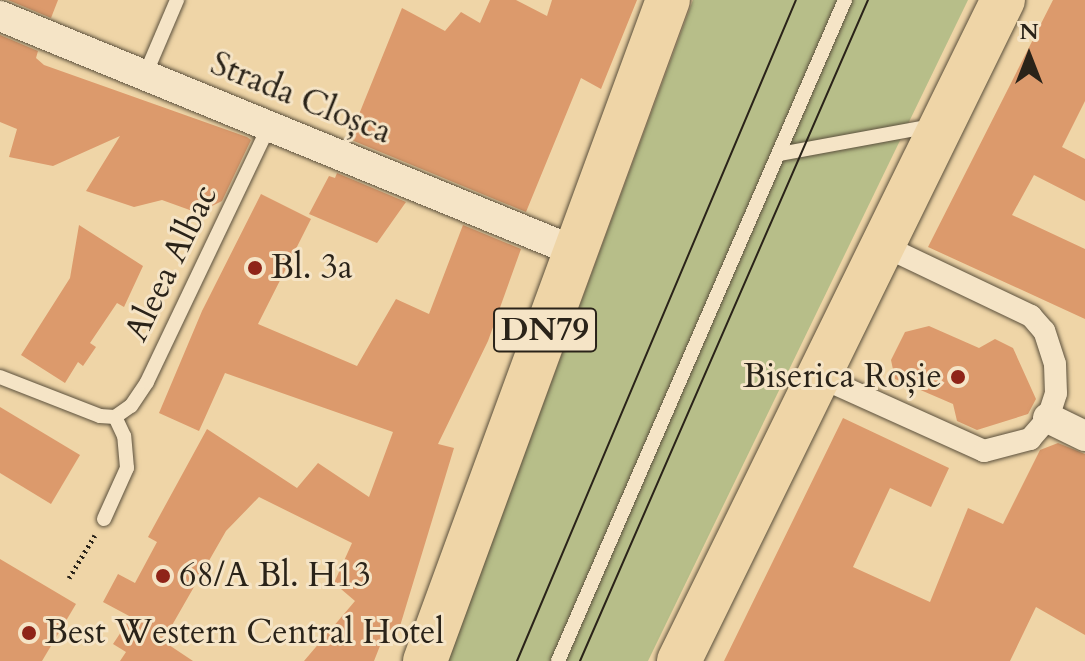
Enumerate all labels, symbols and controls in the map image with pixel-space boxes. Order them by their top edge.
north arrow [989,16,1069,96]
text: N [1019,17,1039,47]
street label: Strada Cloșca [205,43,397,153]
street label: Aleea Albac [116,178,226,348]
place label: Bl. 3a [271,248,353,288]
marker: Bl. 3a [246,259,264,277]
road number: DN79 [493,302,597,358]
place label: Biserica Roșie [743,357,942,397]
marker: Biserica Roșie [949,368,967,386]
place label: 68/A Bl. H13 [179,556,371,596]
marker: 68/A Bl. H13 [154,567,172,585]
place label: Best Western Central Hotel [45,613,444,653]
marker: Best Western Central Hotel [20,624,38,642]

